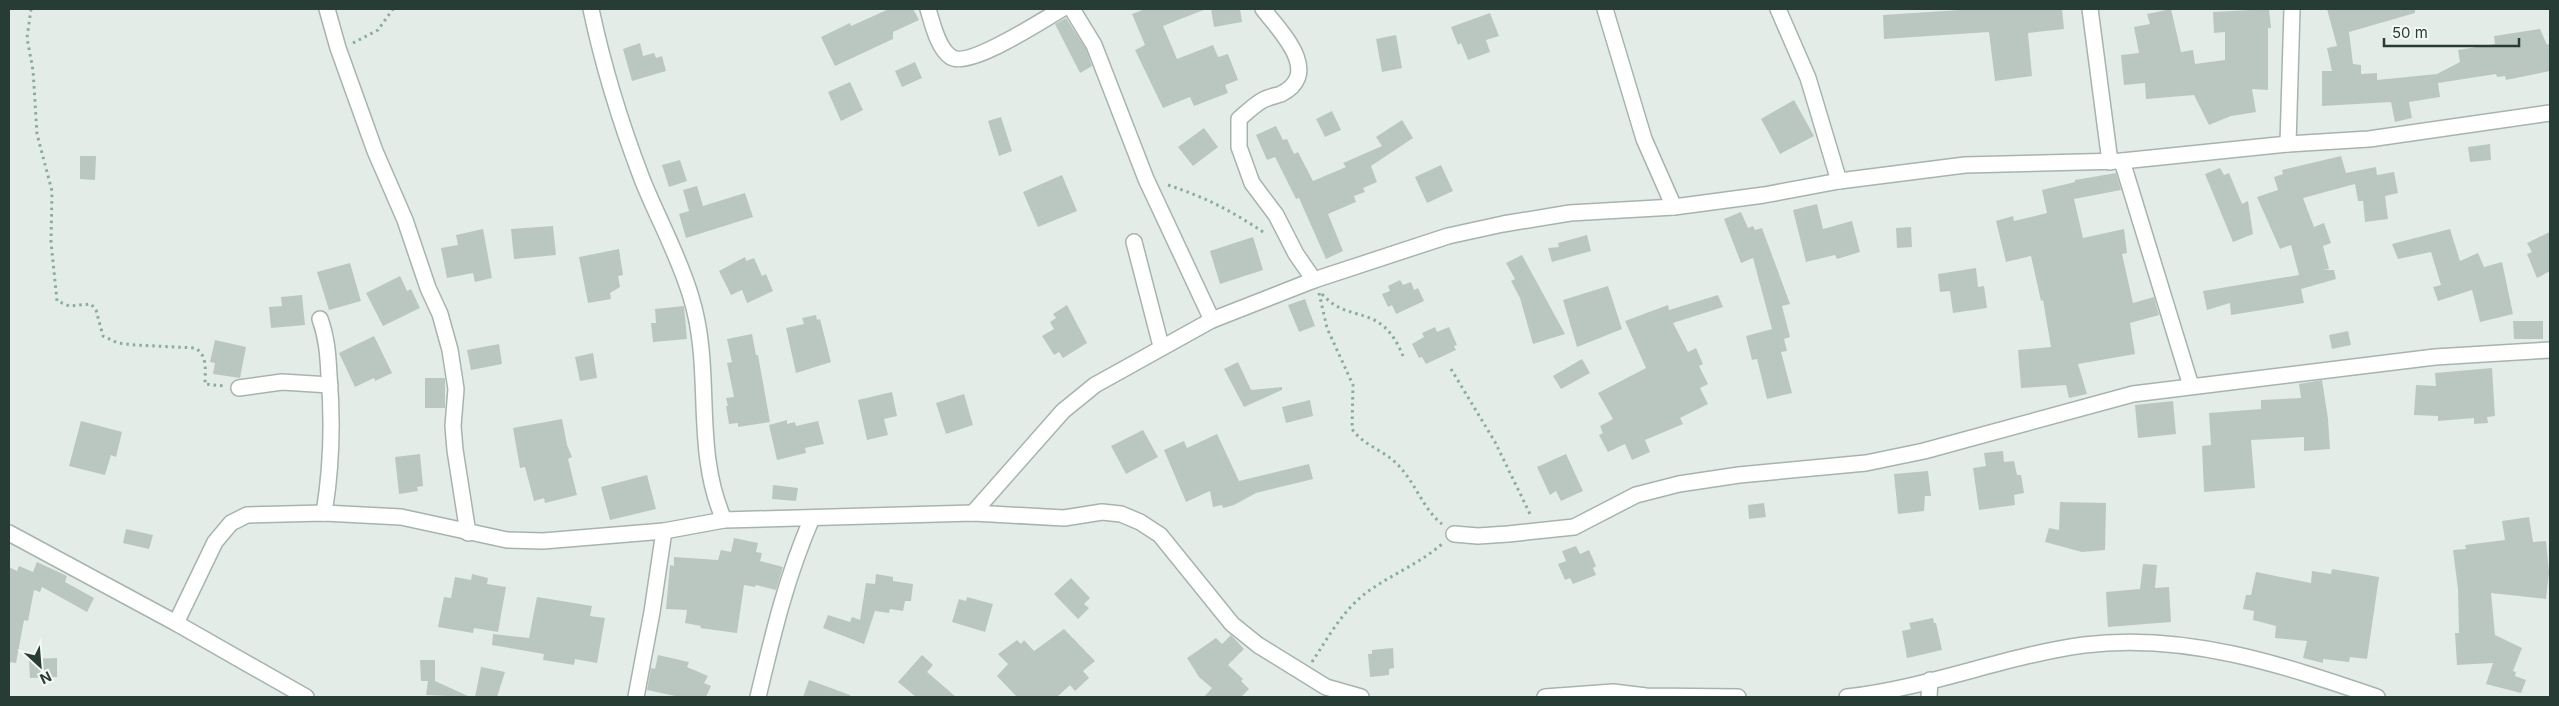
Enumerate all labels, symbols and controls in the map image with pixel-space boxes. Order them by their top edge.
scale bar [2384,15,2519,47]
text: 50 m [2392,23,2428,42]
north arrow [15,641,65,691]
text: N [37,668,54,688]

